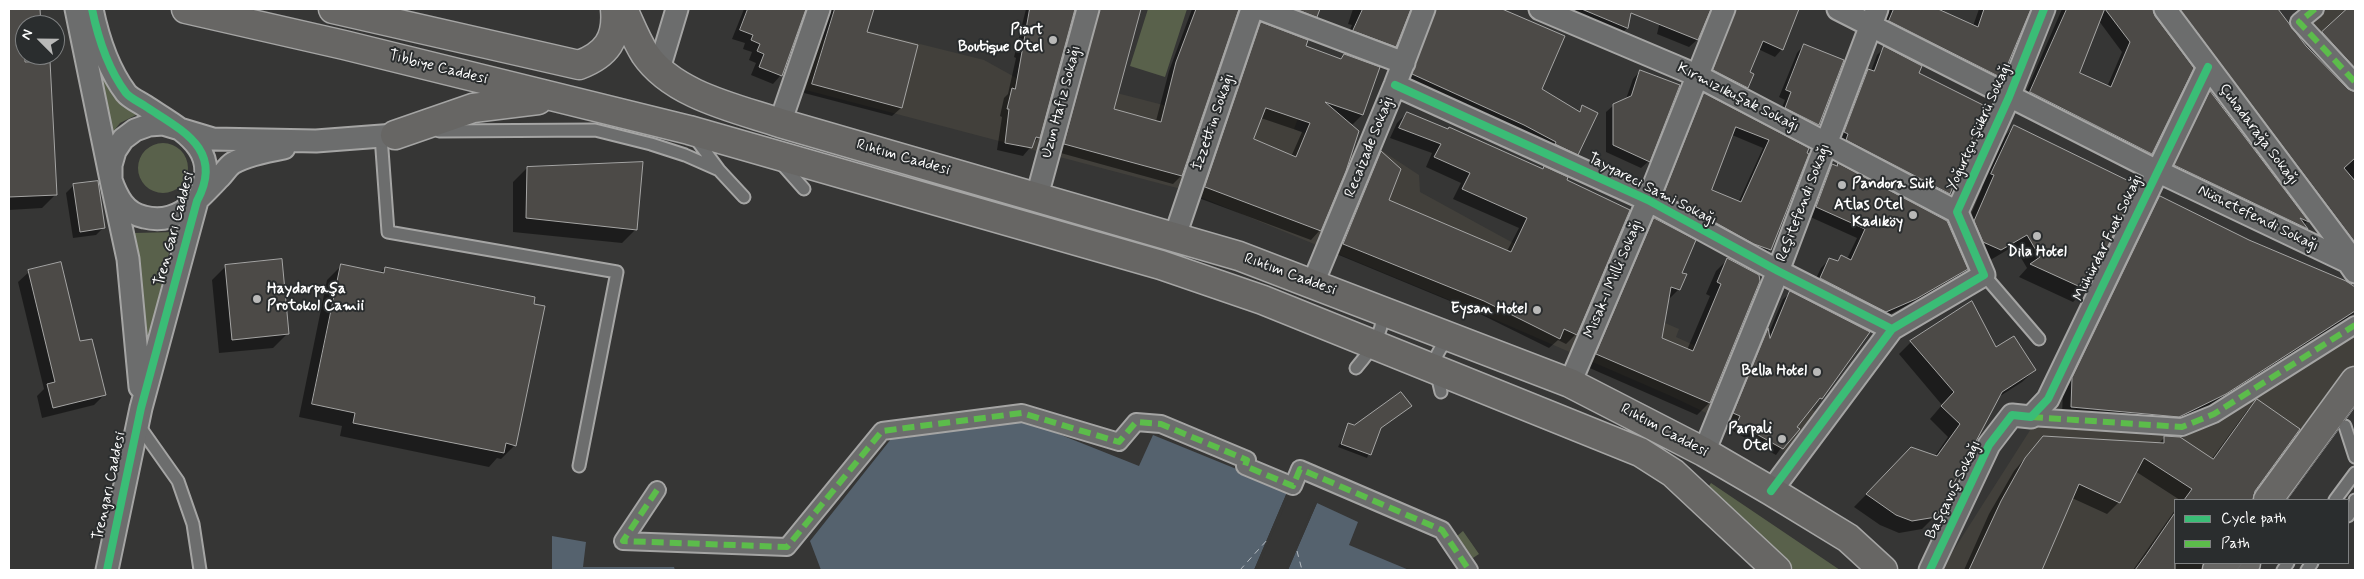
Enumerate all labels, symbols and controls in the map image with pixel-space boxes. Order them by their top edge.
north arrow [15,15,65,65]
place label: Piart Boutique Otel [958,22,1043,57]
text: N [17,27,37,42]
marker: Piart Boutique Otel [1047,34,1059,46]
street label: Uzun Hafız Sokağı [1038,44,1086,160]
street label: Tıbbiye Caddesi [387,47,489,89]
street label: Kırmızıkuşak Sokağı [1674,59,1802,137]
street label: Yoğurtçu Şükrü Sokağı [1944,60,2016,194]
street label: İzzettin Sokağı [1189,71,1239,173]
street label: Çuhadarağa Sokağı [2214,81,2302,189]
street label: Recaizade Sokağı [1341,94,1399,200]
street label: Rıhtım Caddesi [854,136,952,180]
street label: Reşitefendi Sokağı [1773,141,1835,265]
street label: Tayyareci Sami Sokağı [1585,150,1719,230]
street label: Tren Garı Caddesi [151,170,199,288]
street label: Mühürdar Fuat Sokağı [2070,171,2148,305]
place label: Pandora Suit [1852,176,1934,194]
marker: Pandora Suit [1836,179,1848,191]
street label: Nüshetefendi Sokağı [2195,182,2321,256]
place label: Atlas Otel Kadıköy [1834,197,1903,232]
marker: Atlas Otel Kadıköy [1907,209,1919,221]
street label: Misak-ı Milli Sokağı [1581,217,1647,341]
marker: Dila Hotel [2031,230,2043,242]
place label: Dila Hotel [2007,244,2067,262]
street label: Rıhtım Caddesi [1242,250,1338,300]
place label: Haydarpaşa Protokol Camii [267,281,364,316]
marker: Haydarpaşa Protokol Camii [251,293,263,305]
place label: Eysan Hotel [1451,301,1527,319]
marker: Eysan Hotel [1531,304,1543,316]
place label: Bella Hotel [1742,363,1807,381]
marker: Bella Hotel [1811,366,1823,378]
street label: Rıhtım Caddesi [1617,400,1711,462]
place label: Parpali Otel [1728,421,1772,456]
street label: Trengarı Caddesi [90,430,130,542]
marker: Parpali Otel [1776,433,1788,445]
street label: Başçavuş Sokağı [1922,438,1986,542]
legend [2174,499,2349,564]
text: Cycle path [2221,509,2286,529]
text: Path [2221,534,2250,554]

